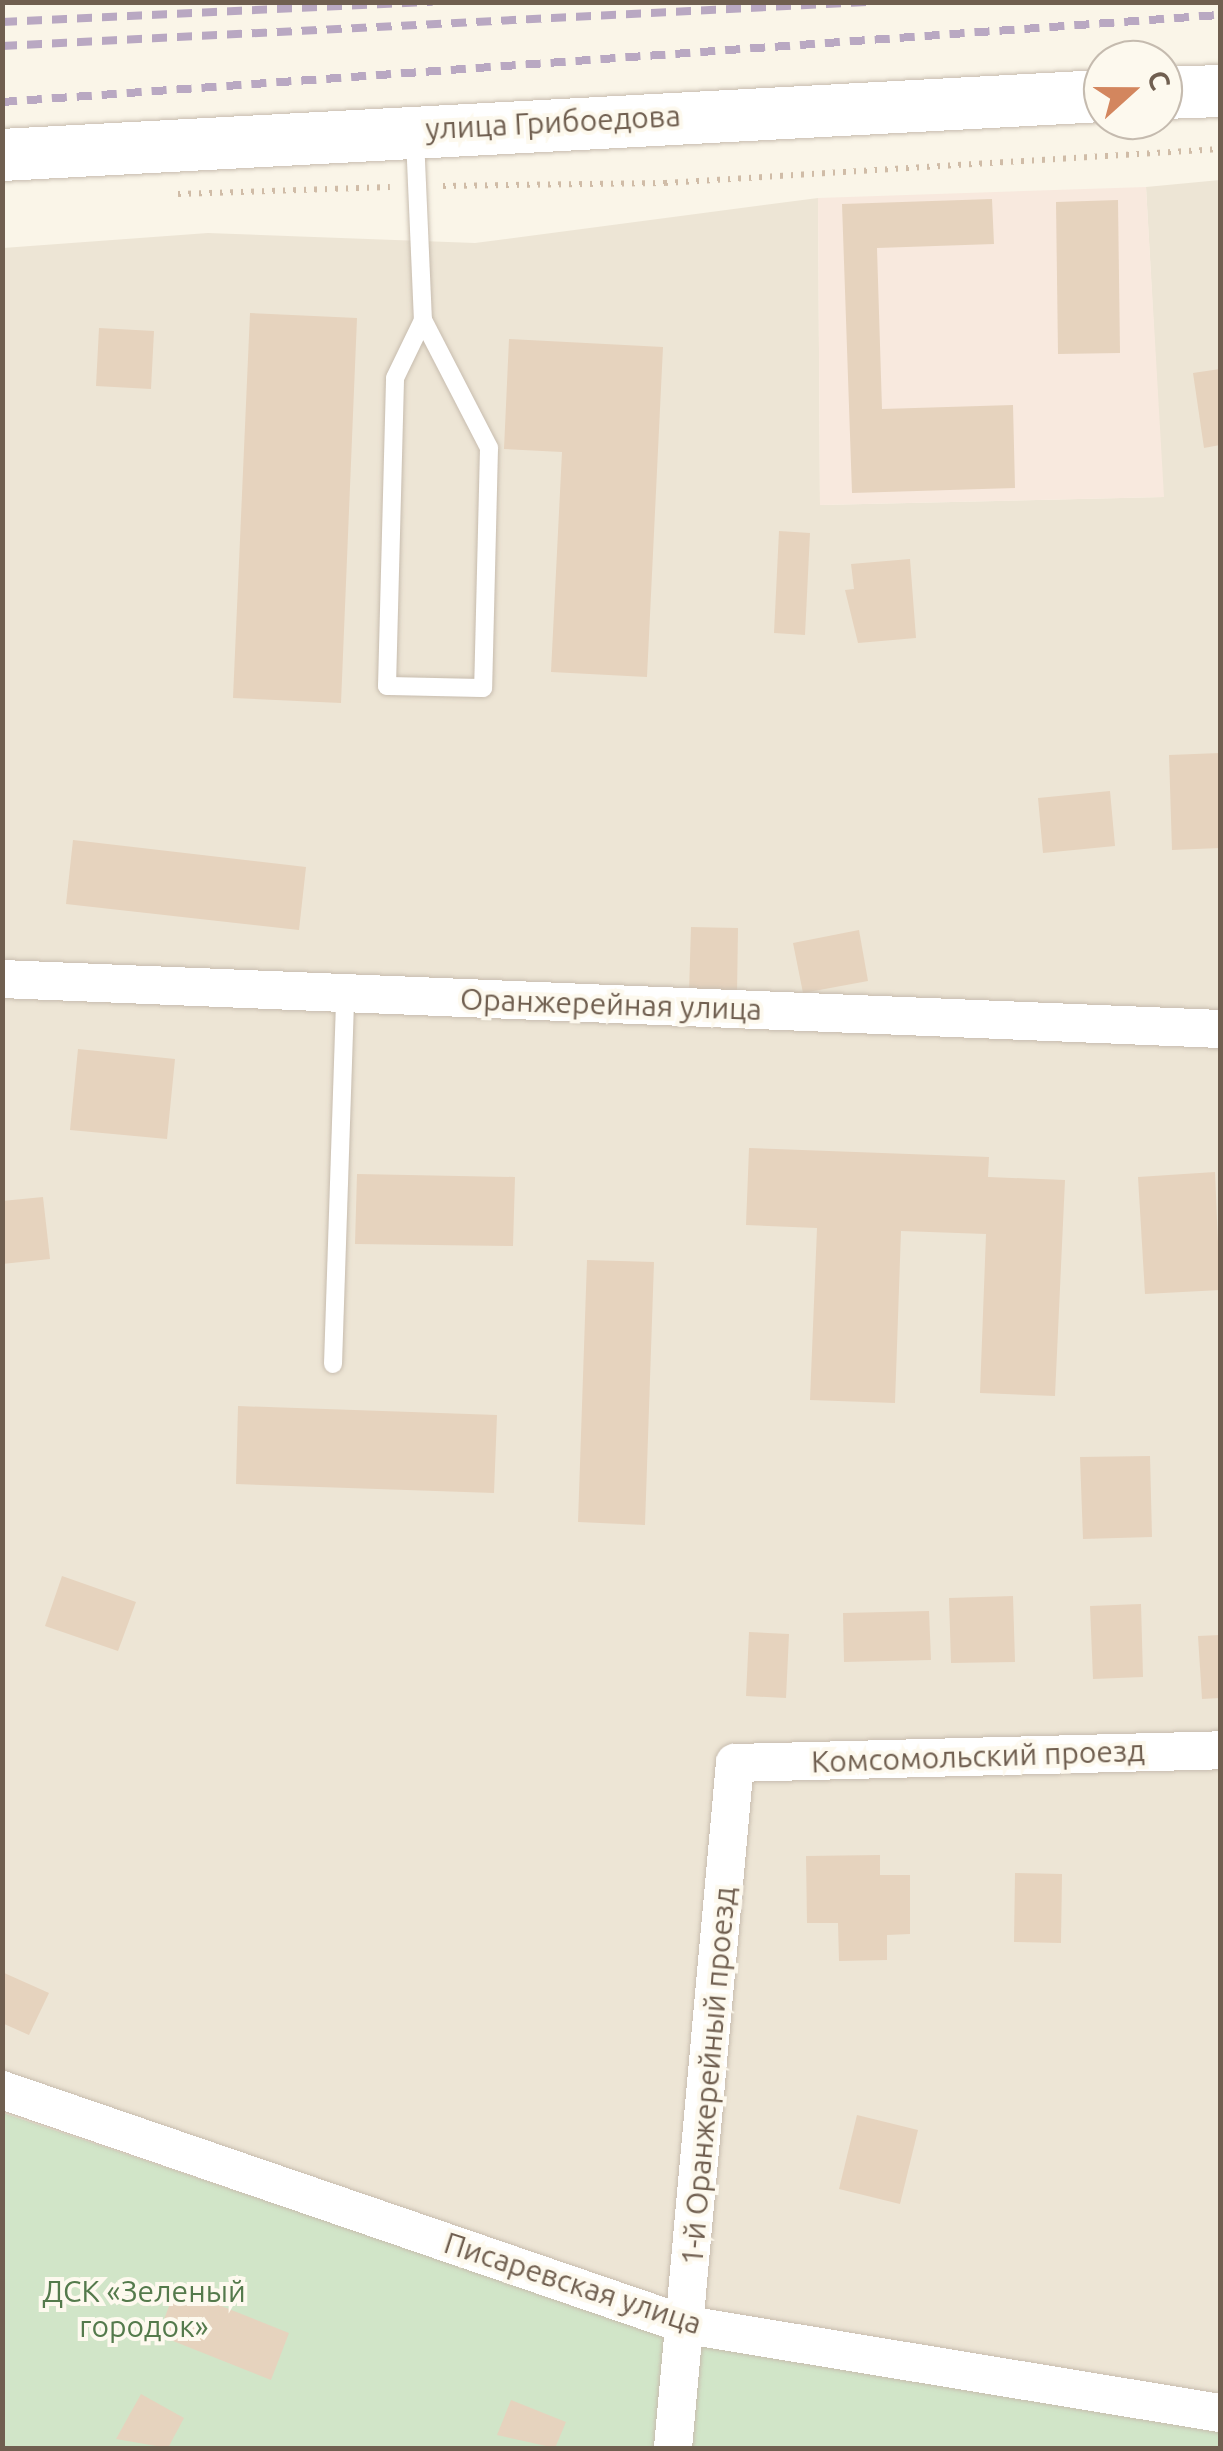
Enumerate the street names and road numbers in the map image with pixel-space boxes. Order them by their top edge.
street label: улица Грибоедова [424,97,682,147]
street label: Оранжерейная улица [459,981,763,1027]
street label: Комсомольский проезд [811,1732,1145,1780]
street label: 1-й Оранжерейный проезд [674,1885,742,2267]
street label: Писаревская улица [440,2224,706,2342]

